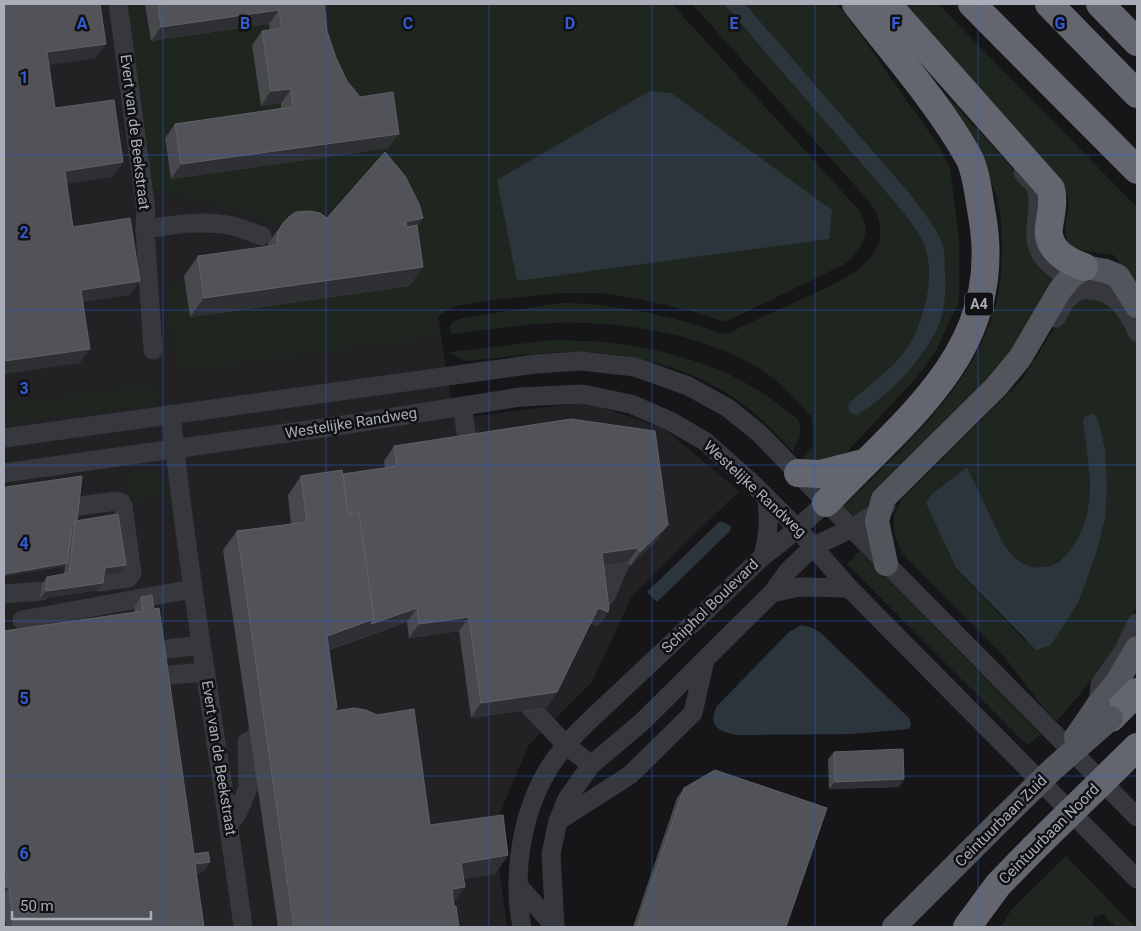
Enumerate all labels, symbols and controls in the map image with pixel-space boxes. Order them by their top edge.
text: A [77,14,88,33]
text: B [240,14,250,33]
text: C [403,14,413,33]
text: D [565,14,575,33]
text: E [730,14,739,33]
text: F [892,14,901,33]
text: G [1055,14,1066,33]
street label: Evert van de Beekstraat [117,53,153,211]
text: 1 [19,68,29,87]
text: 2 [19,223,29,242]
road number: A4 [965,292,993,316]
text: 3 [19,379,29,398]
street label: Westelijke Randweg [284,404,418,442]
street label: Westelijke Randweg [700,437,810,541]
text: 4 [19,534,29,553]
street label: Schiphol Boulevard [658,555,762,657]
street label: Evert van de Beekstraat [198,679,240,837]
text: 5 [19,689,29,708]
street label: Ceintuurbaan Zuid [951,771,1051,871]
street label: Ceintuurbaan Noord [995,780,1103,888]
text: 6 [19,844,29,863]
scale bar [12,888,151,920]
text: 50 m [20,897,54,915]

